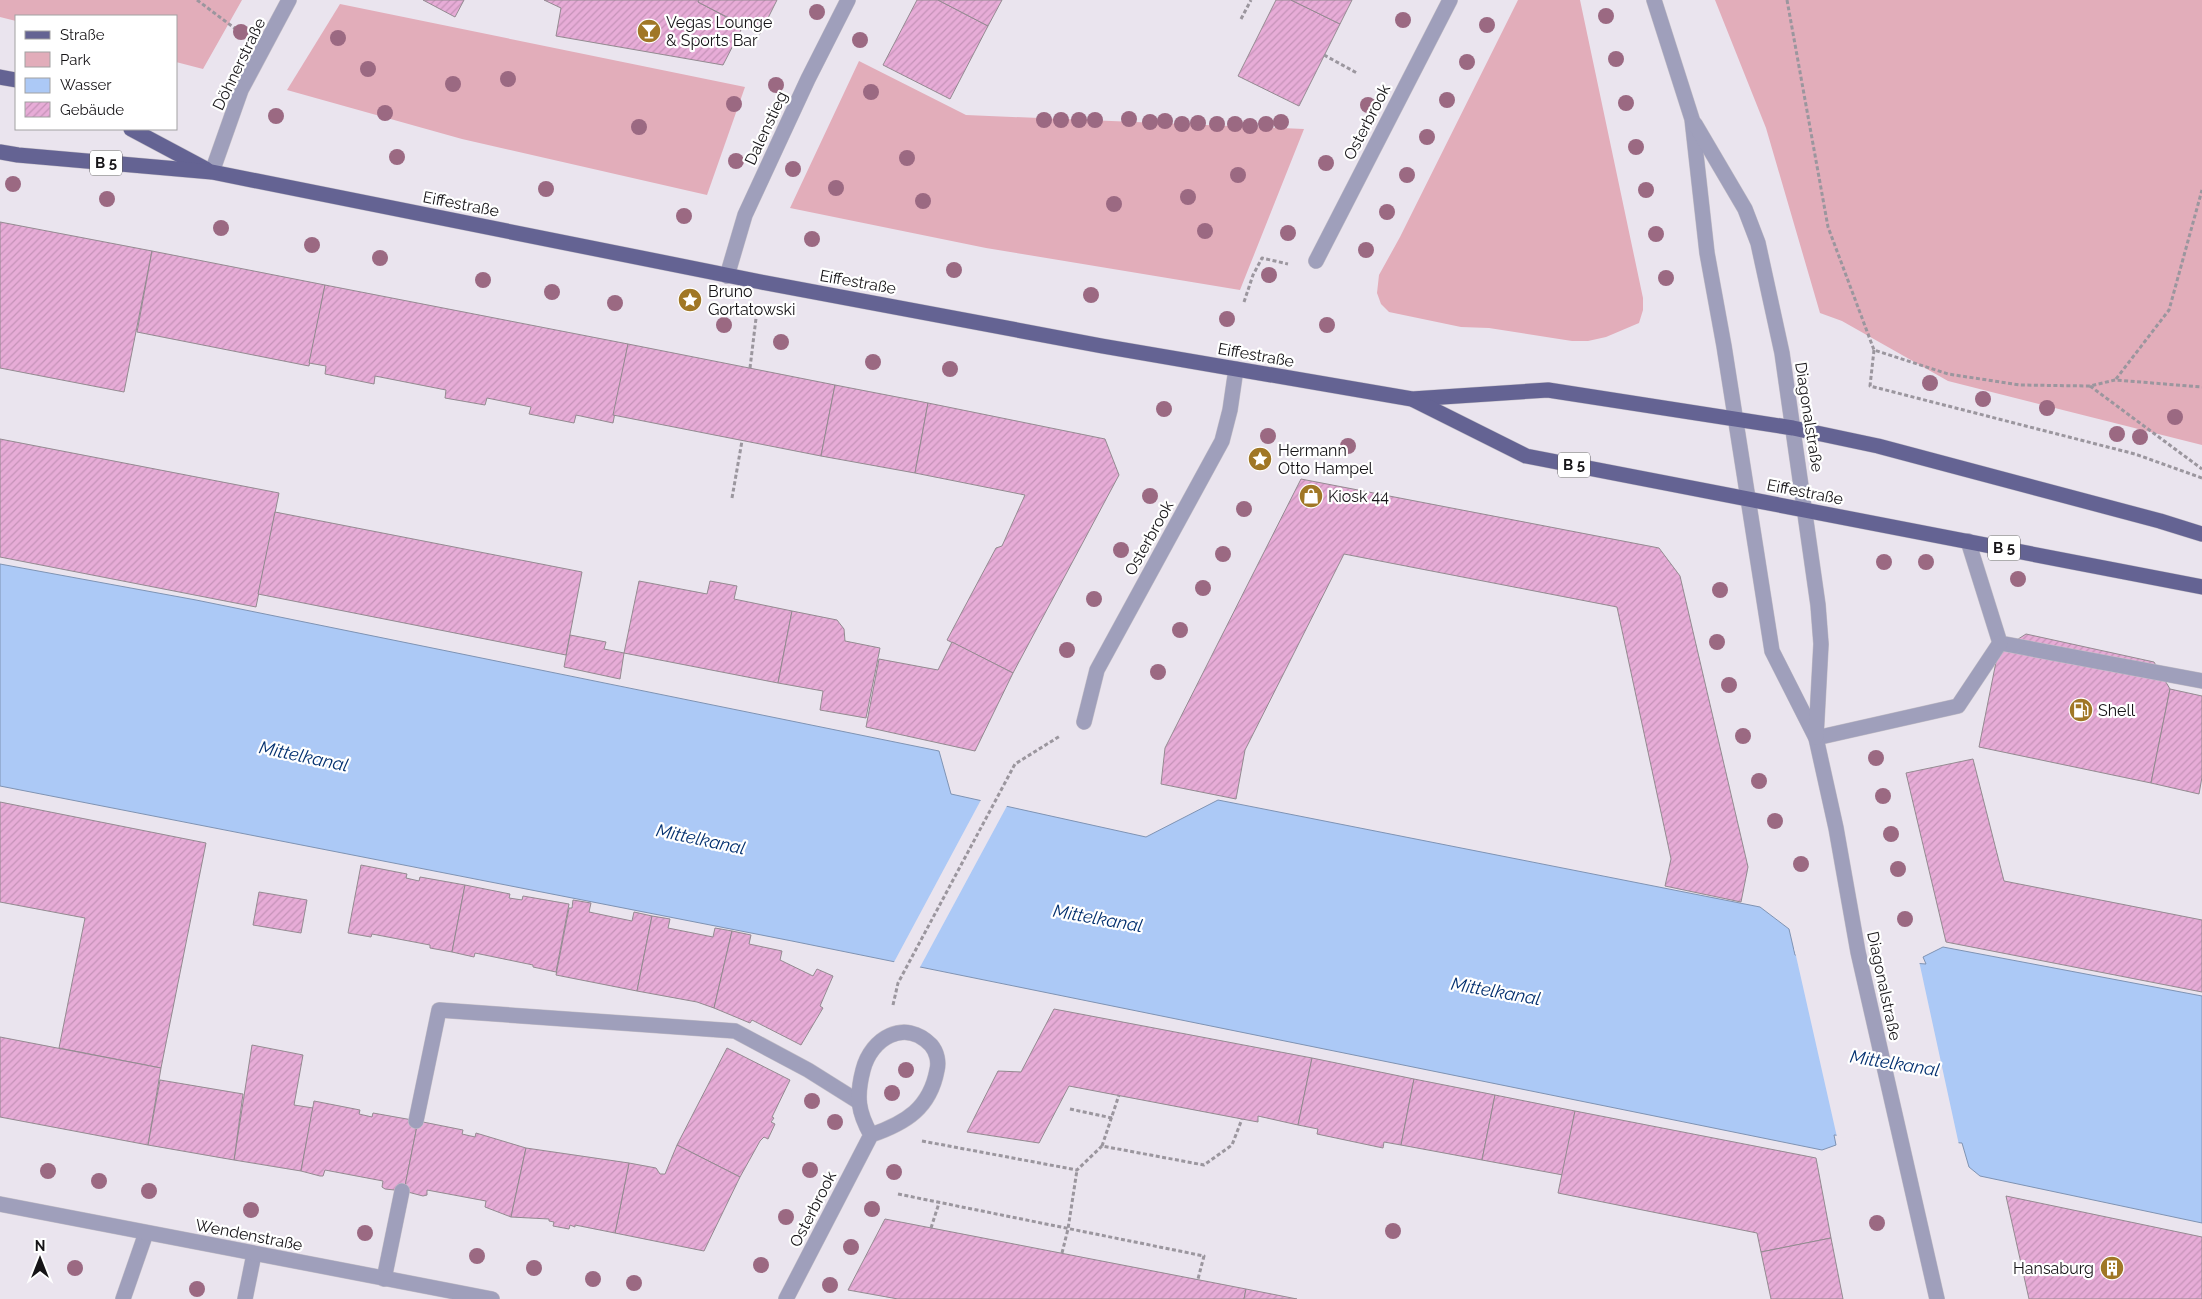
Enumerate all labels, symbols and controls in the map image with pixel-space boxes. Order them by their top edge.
place label: Vegas Lounge & Sports Bar [666,13,772,50]
legend [15,15,178,130]
street label: Döhnerstraße [208,15,270,113]
bar icon: Vegas Lounge & Sports Bar [636,18,662,44]
text: Straße [60,26,105,44]
text: Park [60,51,91,69]
text: Wasser [60,76,112,94]
street label: Osterbrook [1340,80,1394,163]
street label: Dalenstieg [741,88,791,168]
text: Gebäude [60,101,124,119]
road number: B 5 [90,150,122,176]
street label: Eiffestraße [421,187,501,221]
street label: Eiffestraße [818,266,898,298]
place label: Bruno Gortatowski [708,282,796,319]
place icon: Bruno Gortatowski [677,287,703,313]
street label: Eiffestraße [1216,339,1296,371]
street label: Diagonalstraße [1791,361,1827,473]
place label: Hermann Otto Hampel [1278,441,1374,478]
place icon: Hermann Otto Hampel [1247,446,1273,472]
road number: B 5 [1558,452,1590,478]
street label: Eiffestraße [1765,475,1845,509]
shop icon: Kiosk 44 [1298,483,1324,509]
place label: Kiosk 44 [1328,487,1389,506]
street label: Osterbrook [1121,497,1178,579]
road number: B 5 [1988,536,2020,560]
fuel station icon: Shell [2068,697,2094,723]
place label: Shell [2098,701,2136,720]
water label: Mittelkanal [257,736,351,776]
water label: Mittelkanal [654,819,748,859]
water label: Mittelkanal [1052,900,1145,936]
street label: Diagonalstraße [1863,930,1905,1042]
water label: Mittelkanal [1450,973,1543,1009]
water label: Mittelkanal [1849,1046,1942,1080]
street label: Osterbrook [786,1167,840,1250]
street label: Wendenstraße [194,1215,304,1255]
north arrow [15,1234,65,1284]
text: N [35,1238,45,1254]
building icon: Hansaburg [2099,1255,2125,1281]
place label: Hansaburg [2013,1259,2094,1278]

